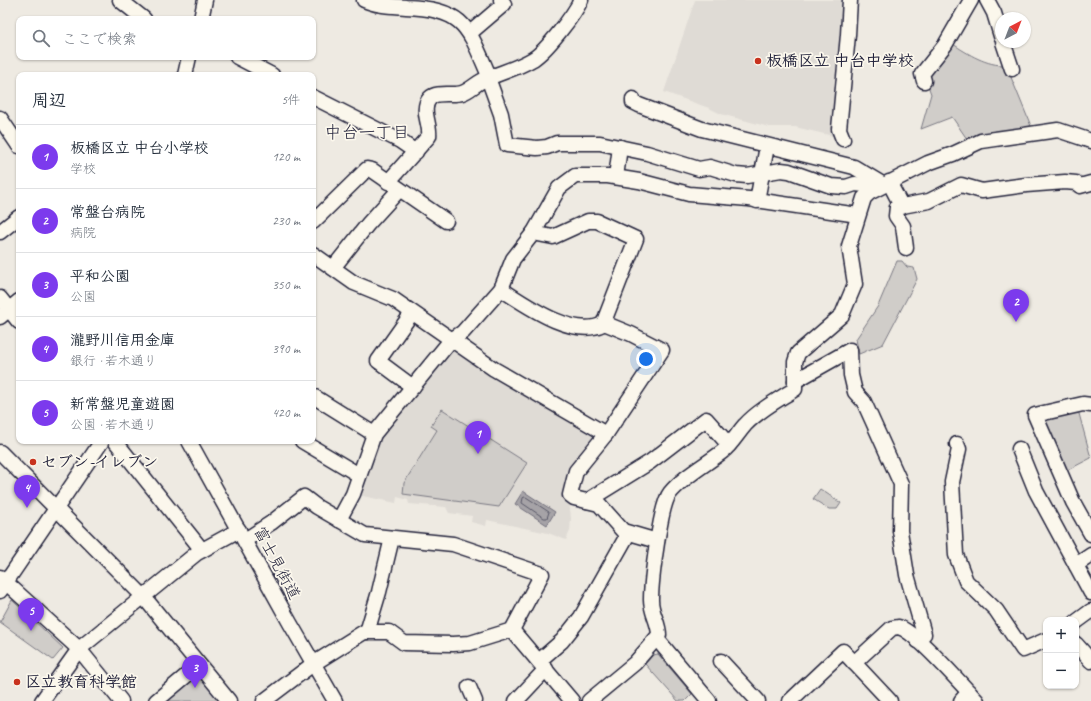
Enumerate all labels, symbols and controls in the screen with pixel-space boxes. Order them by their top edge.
north arrow [995,12,1031,48]
search box [16,16,316,60]
icon: search [30,27,52,49]
text: ここで検索 [62,30,137,49]
place label: 板橋区立 中台中学校 [766,51,914,71]
marker: 板橋区立 中台中学校 [753,56,763,66]
text: 周辺 [32,90,66,111]
text: 5件 [281,92,300,108]
district label: 中台一丁目 [325,122,410,143]
text: 板橋区立 中台小学校 [70,139,209,158]
text: 1 [42,149,48,165]
text: 120 m [272,149,300,165]
text: 学校 [70,161,96,177]
text: 常盤台病院 [70,203,145,222]
text: 2 [42,213,48,229]
text: 230 m [272,213,300,229]
text: 病院 [70,225,96,241]
text: 平和公園 [70,267,130,286]
text: 3 [42,277,48,293]
text: 350 m [272,277,300,293]
text: 公園 [70,289,96,305]
pin: 2 [1003,289,1029,322]
text: 瀧野川信用金庫 [70,331,175,350]
text: 4 [42,341,48,357]
text: 390 m [272,341,300,357]
your location [636,349,656,369]
text: 銀行 · 若木通り [70,353,157,369]
text: 新常盤児童遊園 [70,395,175,414]
text: 5 [42,405,48,421]
text: 420 m [272,405,300,421]
text: 公園 · 若木通り [70,417,157,433]
pin: 1 [465,421,491,454]
place label: セブン-イレブン [41,452,158,472]
marker: セブン-イレブン [28,457,38,467]
pin: 4 [14,475,40,508]
street label: 富士見街道 [249,523,305,603]
pin: 5 [18,598,44,631]
map controls [1043,617,1079,689]
button: + [1043,617,1079,653]
button: − [1043,653,1079,689]
pin: 3 [182,655,208,688]
place label: 区立教育科学館 [25,672,137,692]
marker: 区立教育科学館 [12,677,22,687]

